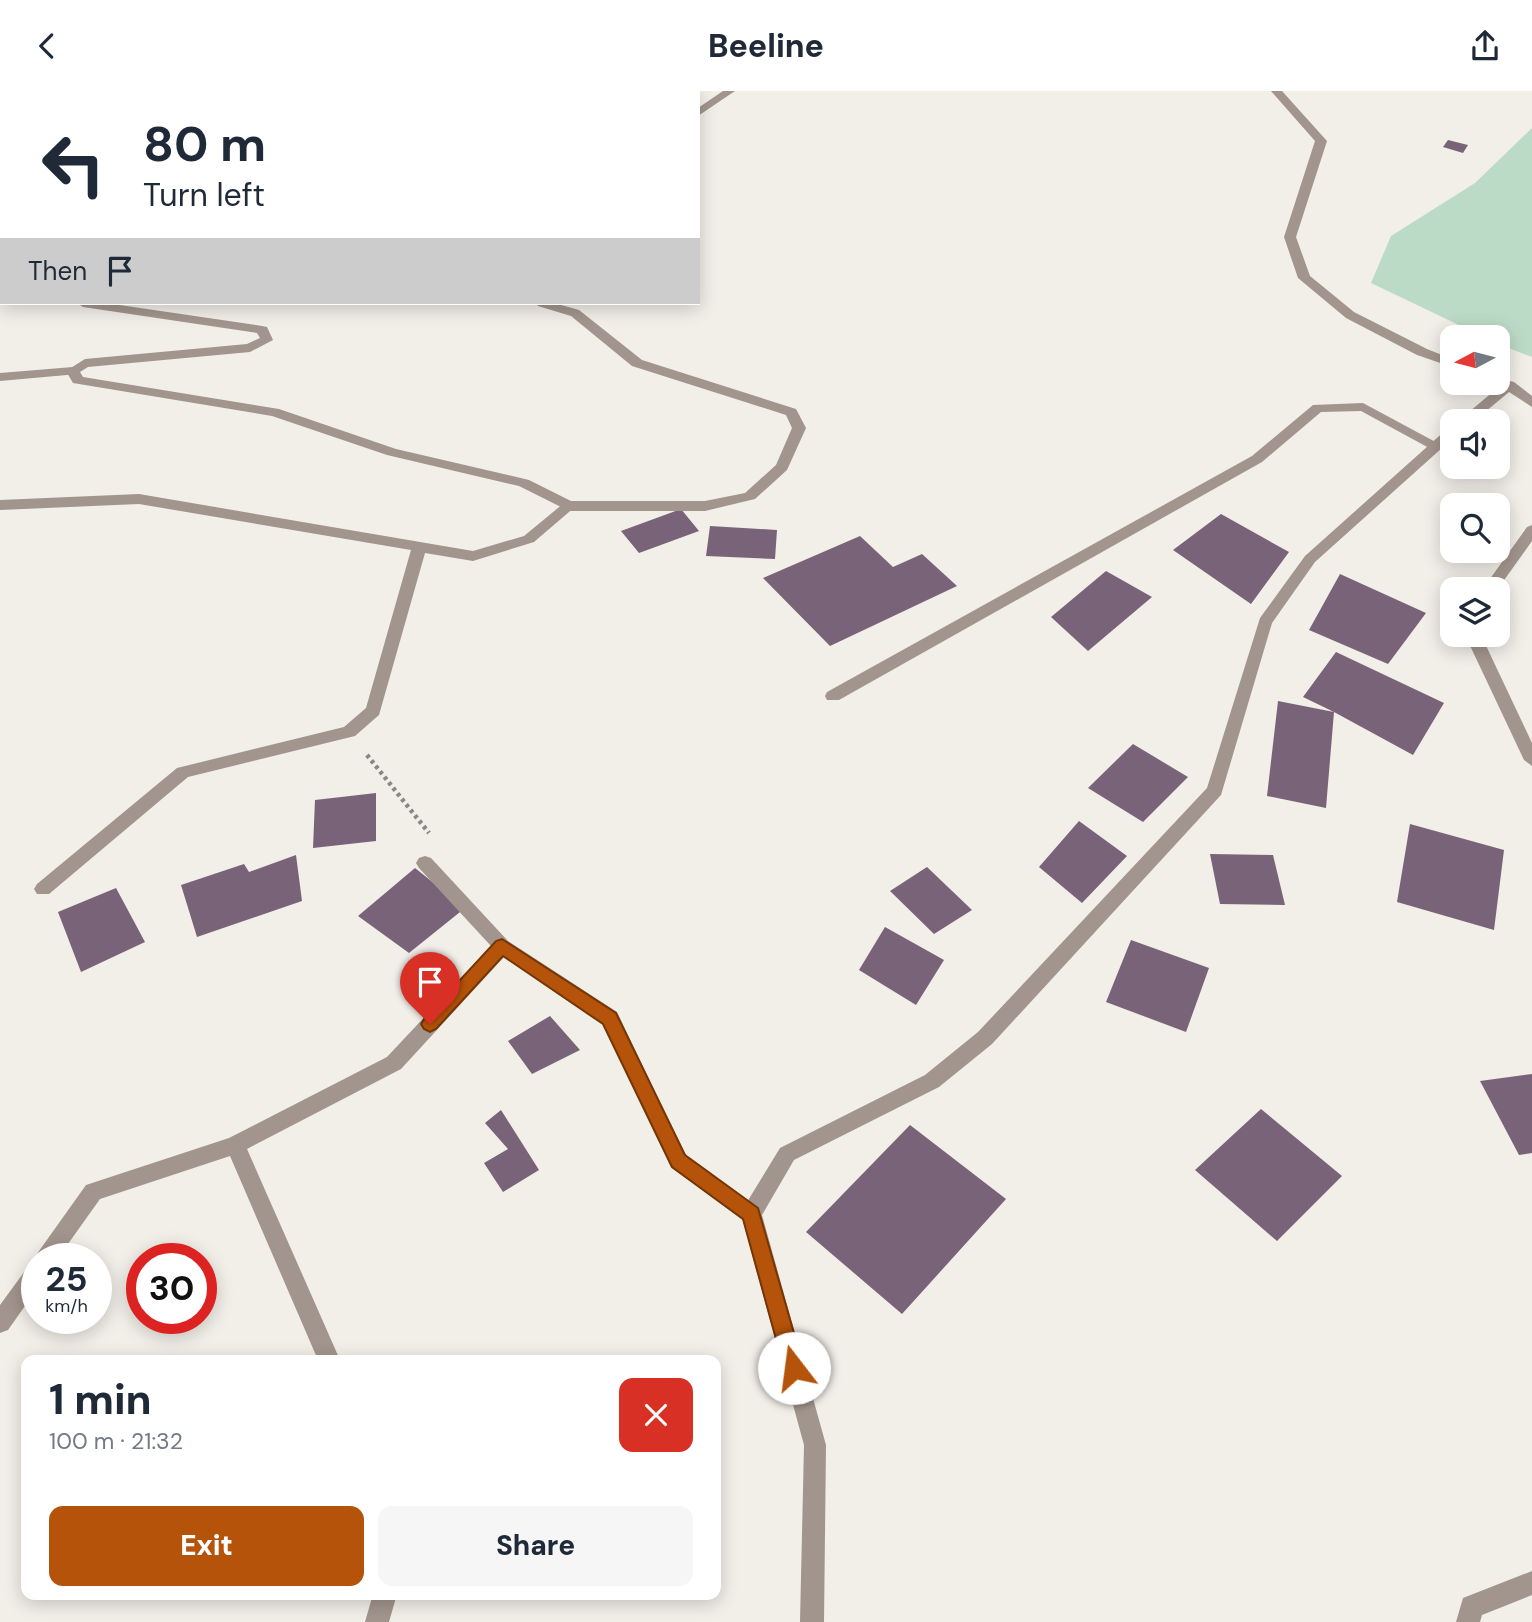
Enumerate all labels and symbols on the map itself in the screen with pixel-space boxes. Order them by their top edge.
north arrow [1440,325,1510,395]
pin [400,952,460,1024]
speed limit sign: 30 [126,1243,217,1334]
position arrow [757,1331,831,1405]

